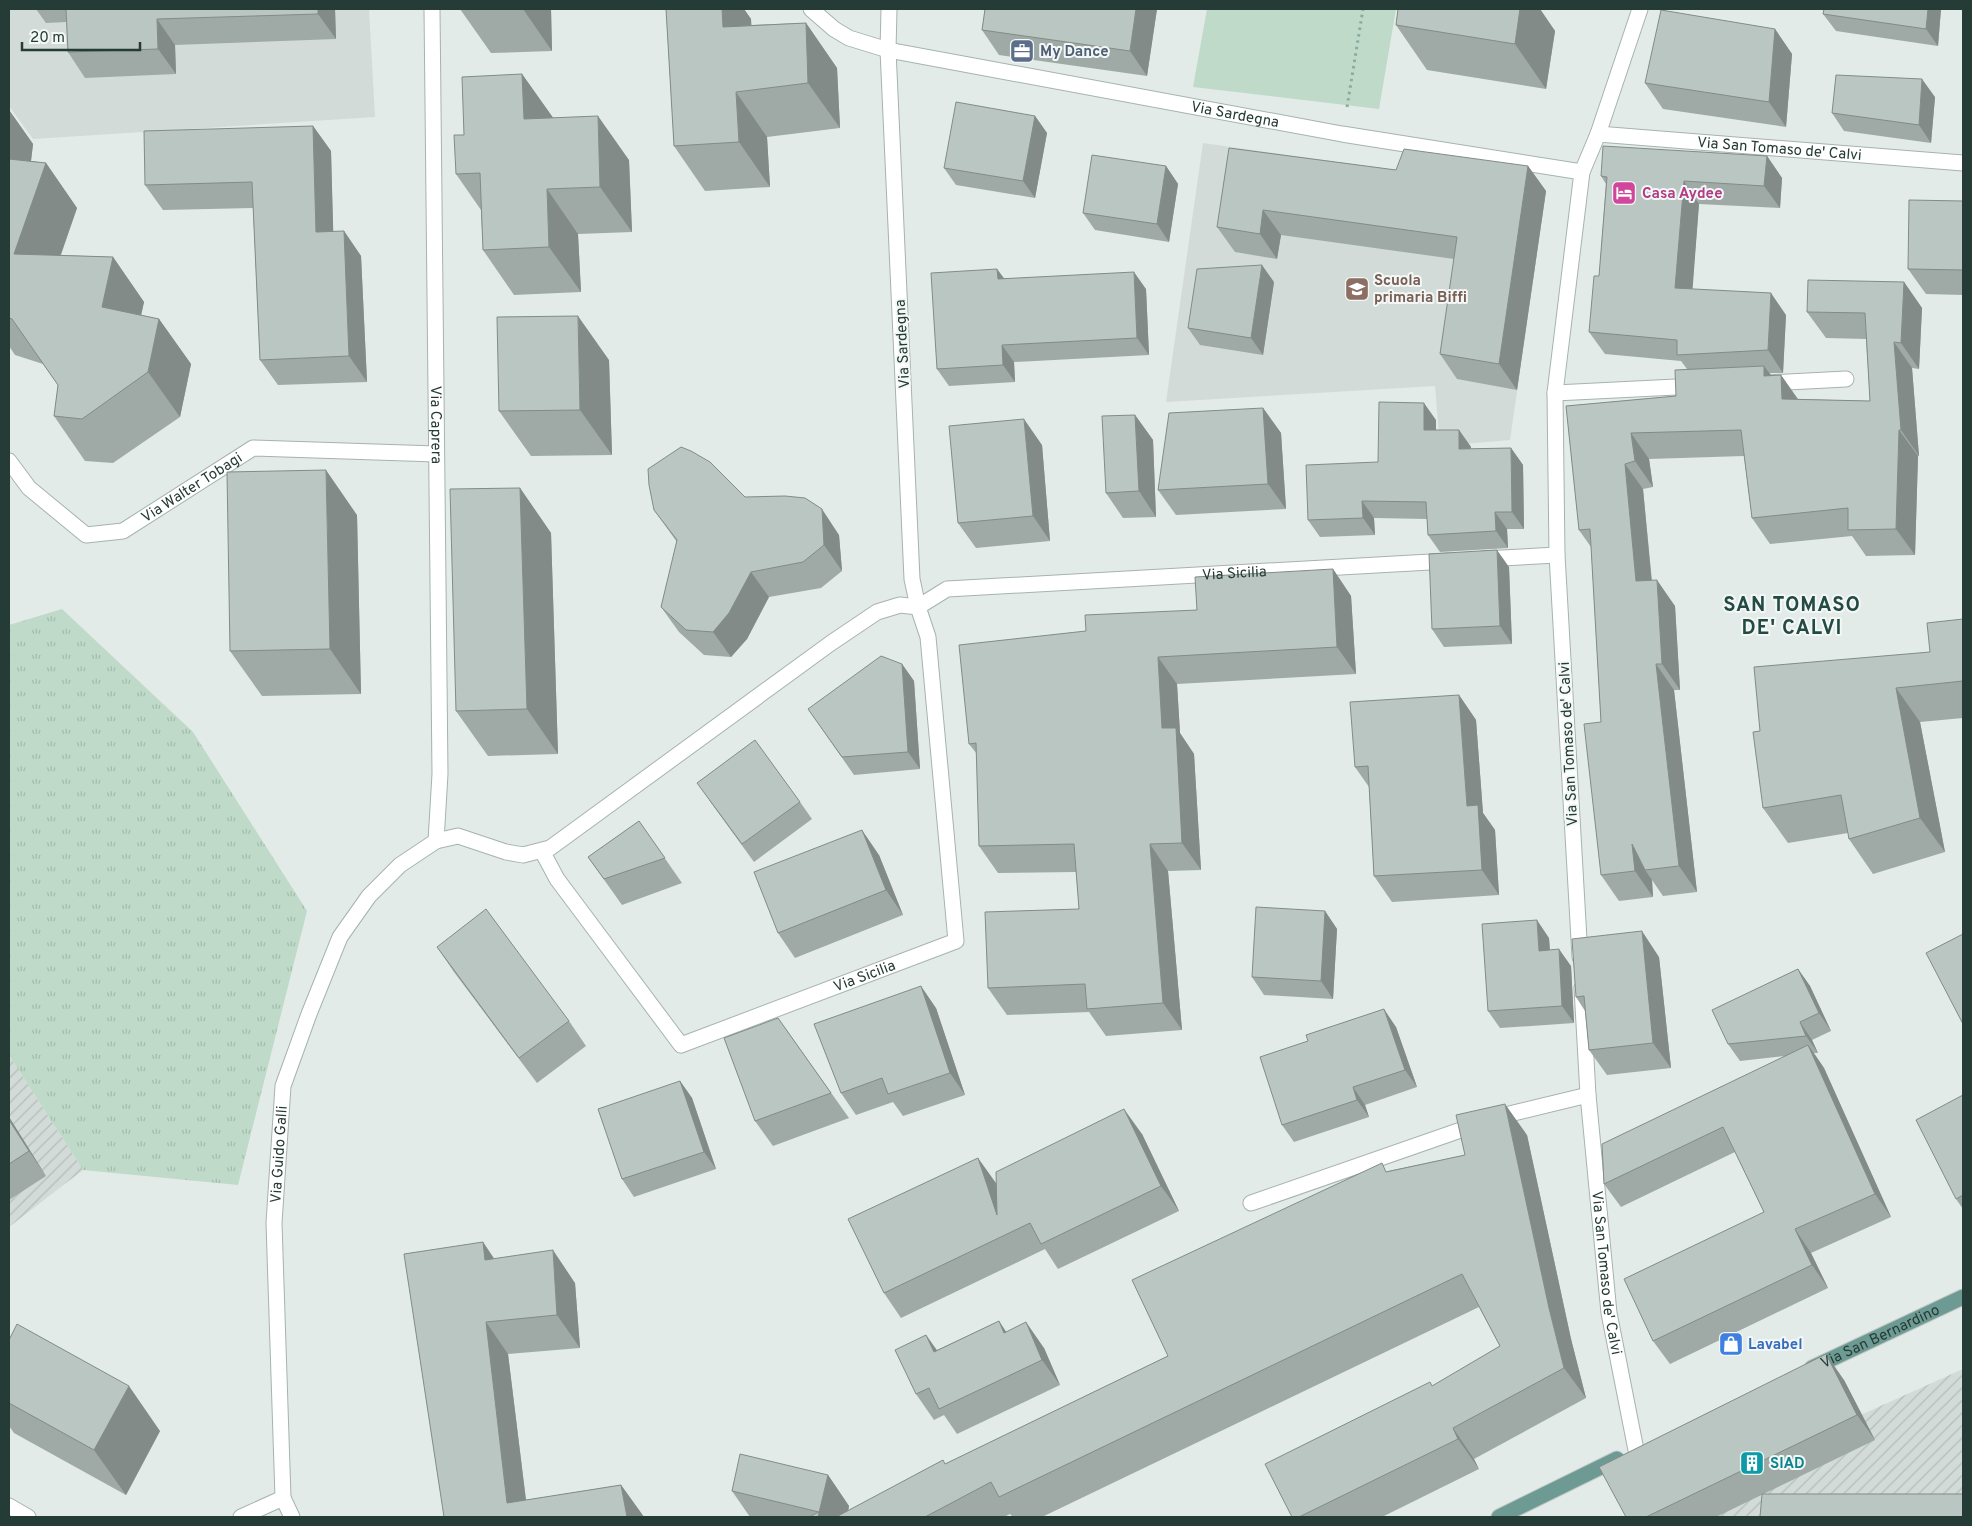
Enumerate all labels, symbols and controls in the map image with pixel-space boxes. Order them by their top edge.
scale bar [22,20,140,52]
text: 20 m [30,29,65,48]
office icon: My Dance [1009,38,1035,64]
place label: My Dance [1040,43,1109,62]
street label: Via Sardegna [1189,98,1280,133]
street label: Via San Tomaso de' Calvi [1696,134,1862,166]
hotel icon: Casa Aydee [1611,180,1637,206]
place label: Casa Aydee [1642,185,1723,204]
place label: Scuola primaria Biffi [1374,272,1467,308]
school or university icon: Scuola primaria Biffi [1344,276,1370,302]
street label: Via Sardegna [892,299,915,389]
street label: Via Caprera [425,386,445,464]
street label: Via Walter Tobagi [138,449,246,528]
street label: Via Sicilia [1202,563,1267,586]
district label: SAN TOMASO DE' CALVI [1723,593,1861,642]
street label: Via San Tomaso de' Calvi [1556,661,1583,827]
street label: Via Sicilia [831,957,899,997]
street label: Via Guido Galli [267,1105,293,1204]
street label: Via San Tomaso de' Calvi [1586,1190,1625,1357]
street label: Via San Bernardino [1818,1301,1943,1374]
shop icon: Lavabel [1718,1331,1744,1357]
place label: Lavabel [1748,1336,1803,1355]
building icon: SIAD [1739,1450,1765,1476]
place label: SIAD [1770,1455,1805,1474]

